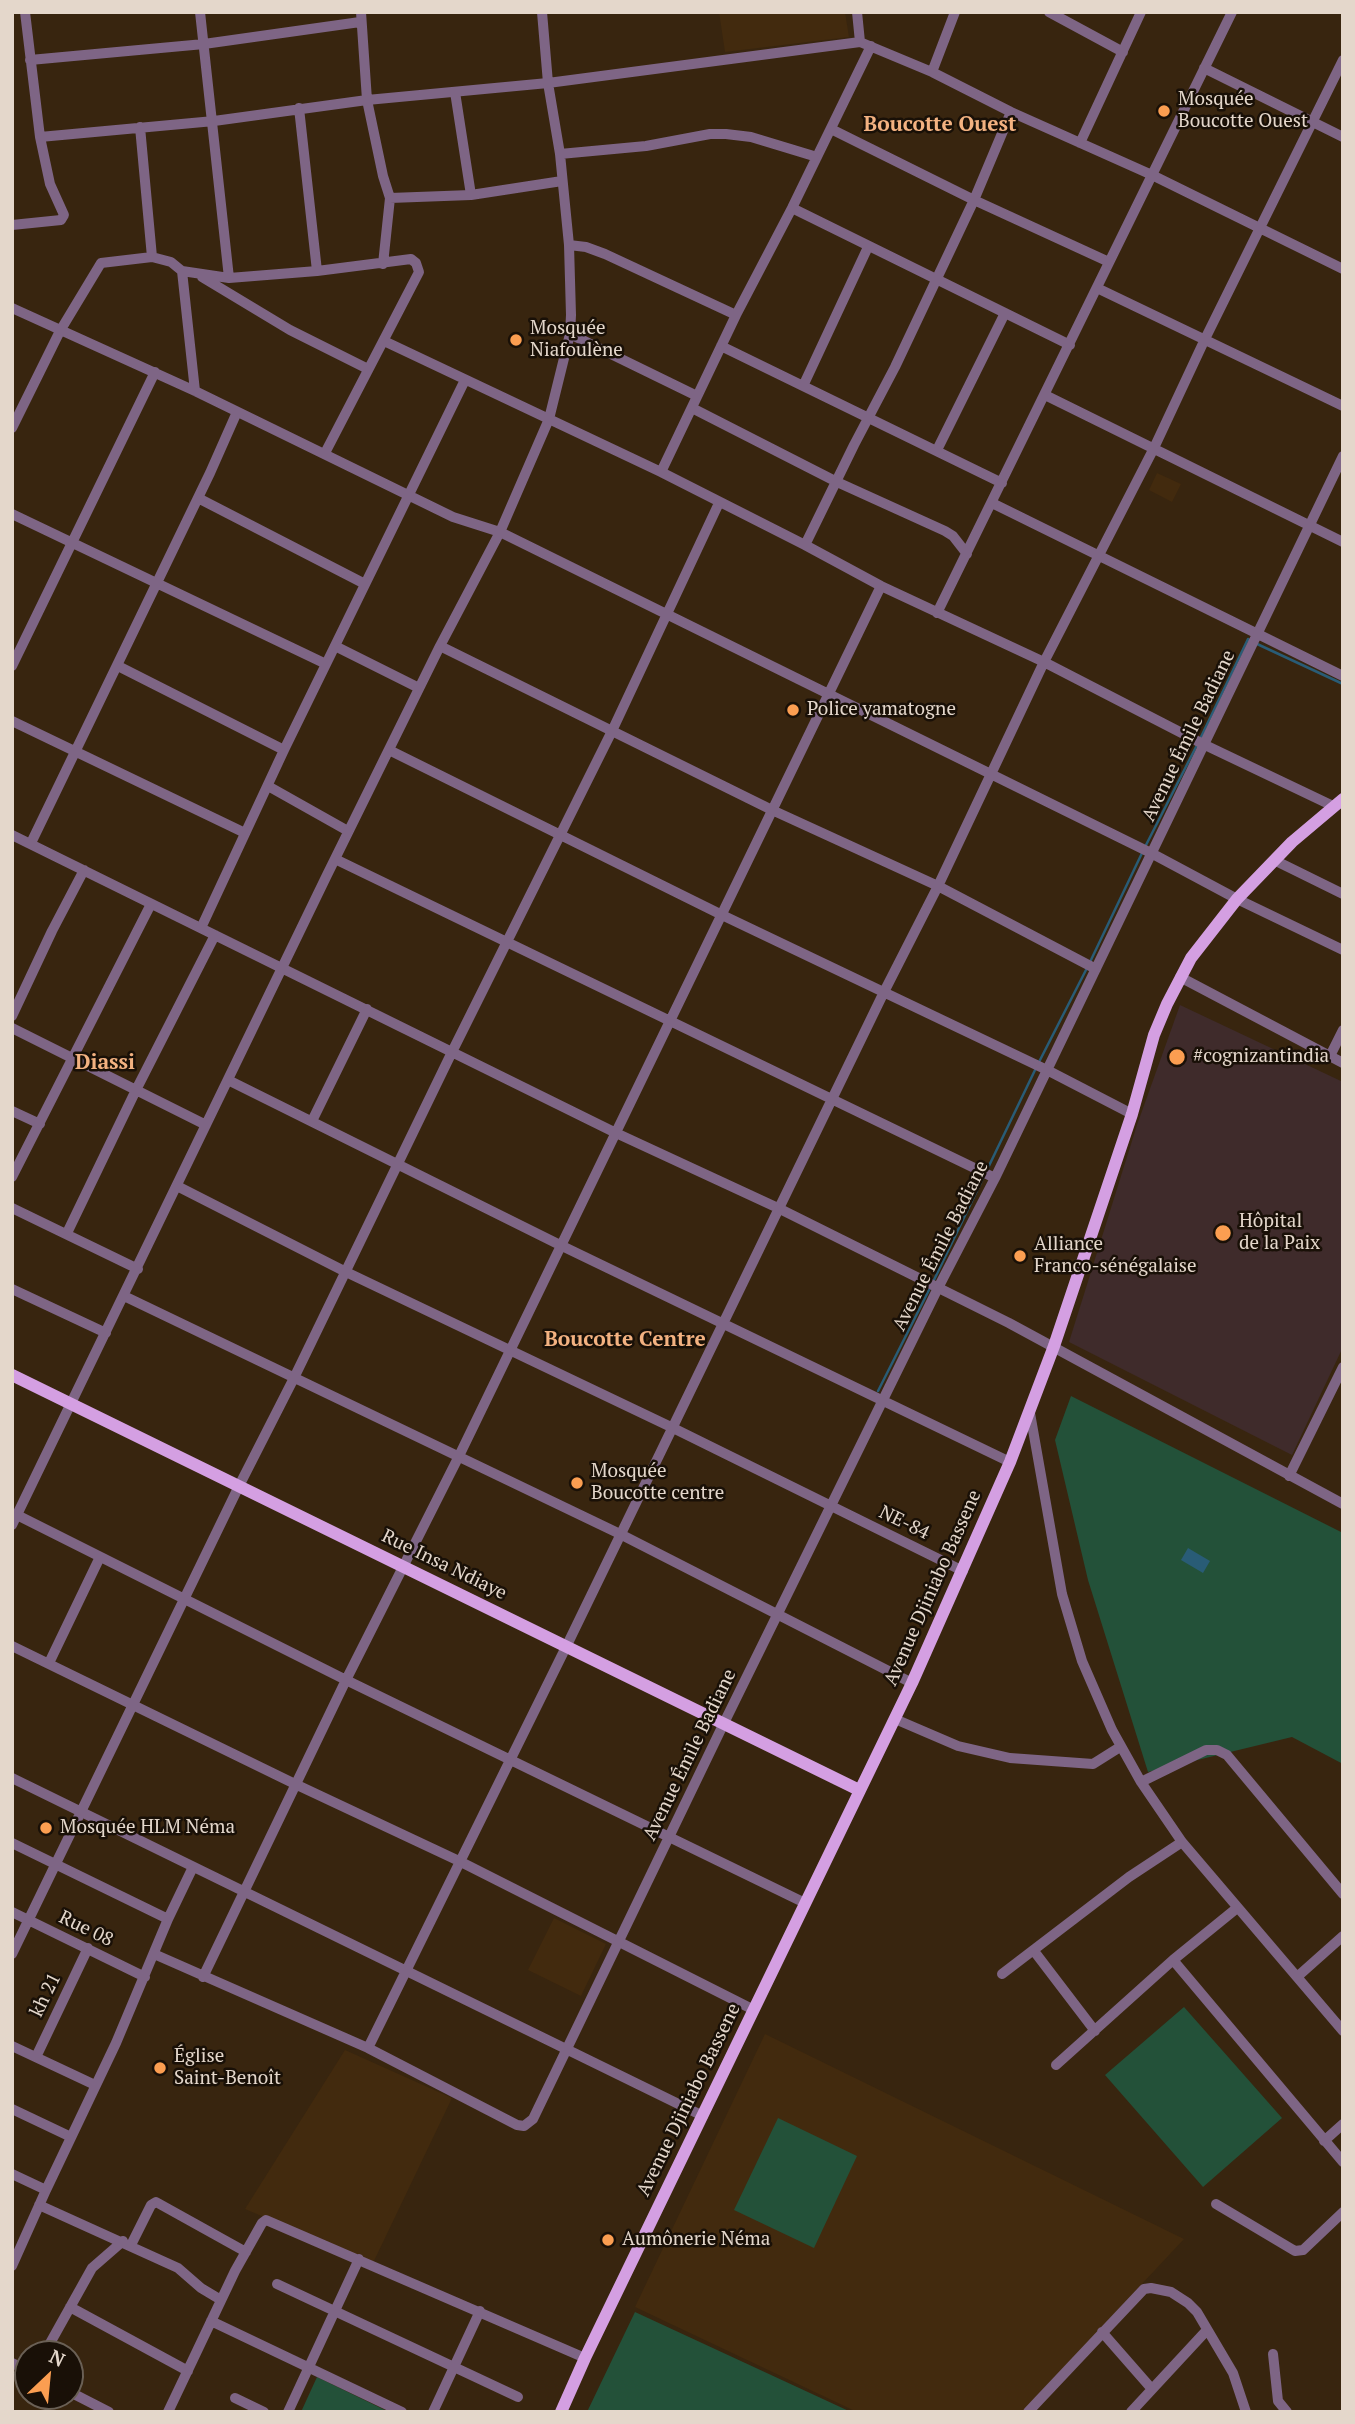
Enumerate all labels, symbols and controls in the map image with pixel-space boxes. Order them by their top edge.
place label: Mosquée Boucotte Ouest [1178,89,1308,133]
marker: Mosquée Boucotte Ouest [1156,103,1172,119]
district label: Boucotte Ouest [864,112,1016,138]
place label: Mosquée Niafoulène [530,318,623,362]
marker: Mosquée Niafoulène [508,332,524,348]
street label: Avenue Émile Badiane [1138,647,1240,825]
place label: Police yamatogne [807,699,956,721]
marker: Police yamatogne [785,702,801,718]
place label: #cognizantindia [1193,1046,1329,1068]
marker: #cognizantindia [1167,1047,1187,1067]
district label: Diassi [75,1050,135,1076]
street label: Avenue Émile Badiane [888,1157,994,1335]
place label: Hôpital de la Paix [1239,1211,1320,1255]
marker: Hôpital de la Paix [1213,1223,1233,1243]
place label: Alliance Franco-sénégalaise [1034,1234,1197,1278]
marker: Alliance Franco-sénégalaise [1012,1248,1028,1264]
district label: Boucotte Centre [544,1327,706,1353]
place label: Mosquée Boucotte centre [591,1461,724,1505]
marker: Mosquée Boucotte centre [569,1475,585,1491]
street label: Avenue Djiniabo Bassene [880,1487,986,1689]
street label: NE-84 [875,1501,933,1545]
street label: Rue Insa Ndiaye [378,1525,510,1605]
street label: Avenue Émile Badiane [639,1666,741,1844]
place label: Mosquée HLM Néma [60,1817,235,1839]
marker: Mosquée HLM Néma [38,1820,54,1836]
street label: Rue 08 [55,1906,117,1952]
street label: kh 21 [26,1969,66,2021]
street label: Avenue Djiniabo Bassene [632,2000,746,2200]
place label: Église Saint-Benoît [174,2046,281,2090]
marker: Église Saint-Benoît [152,2060,168,2076]
place label: Aumônerie Néma [622,2229,770,2251]
marker: Aumônerie Néma [600,2232,616,2248]
north arrow [14,2340,84,2410]
text: N [46,2343,70,2372]

